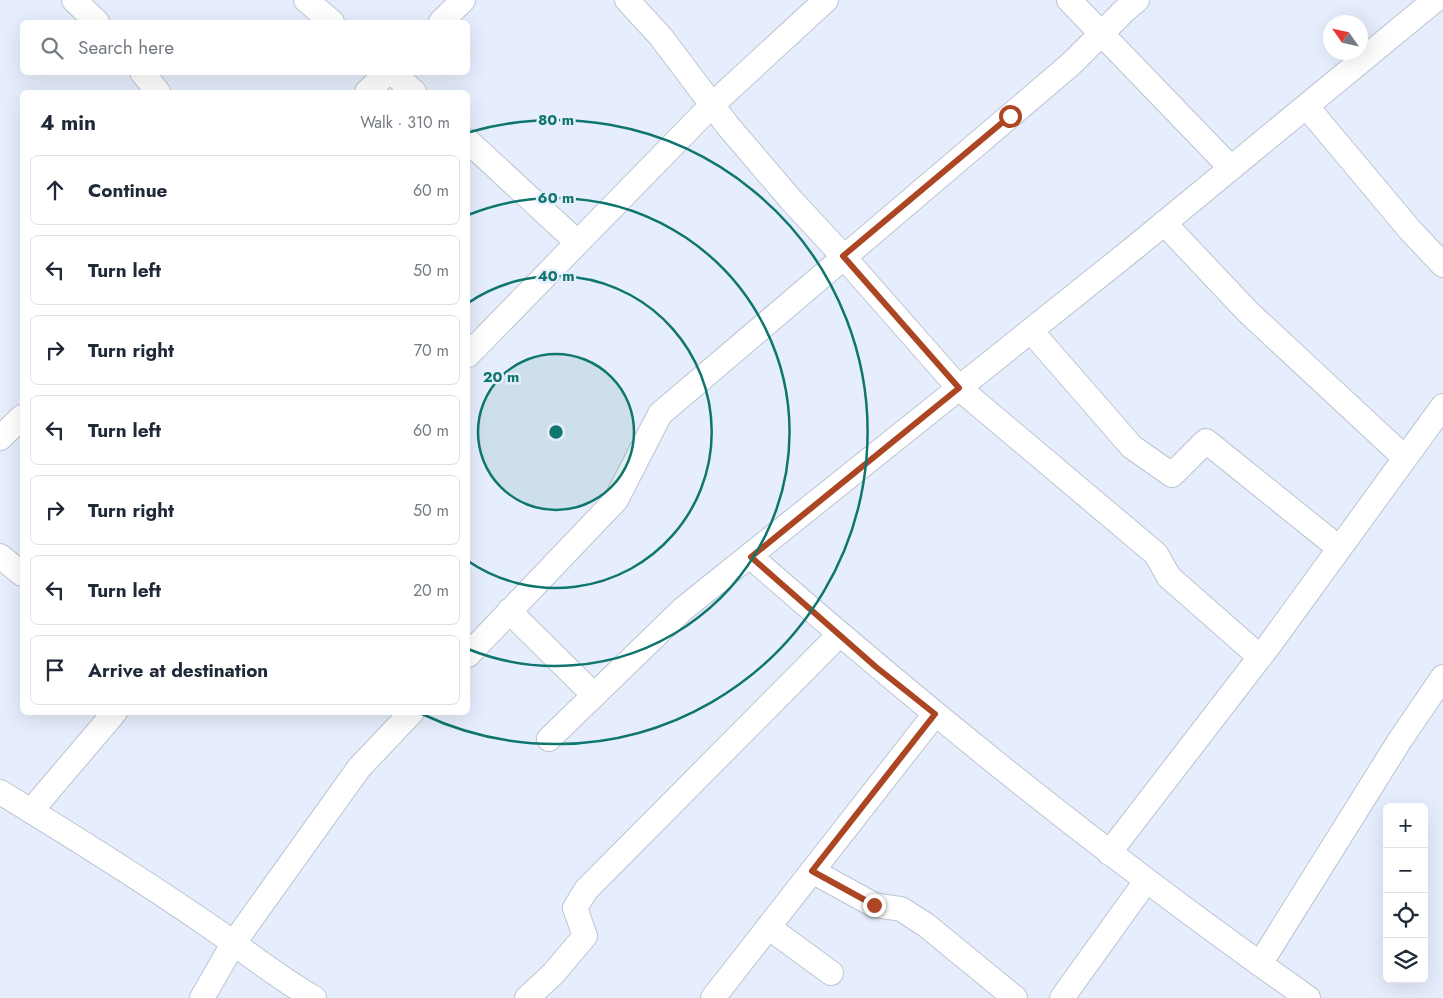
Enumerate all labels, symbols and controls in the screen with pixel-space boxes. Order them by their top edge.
north arrow [1323,15,1368,60]
search box [20,20,470,75]
icon: search [38,34,66,62]
text: Search here [78,34,174,61]
route start [999,105,1022,128]
text: 4 min [40,108,96,138]
text: 80 m [538,109,574,131]
text: Walk · 310 m [360,111,450,134]
icon: ahead [41,176,69,204]
text: Continue [88,177,167,204]
text: 60 m [413,179,449,202]
text: 60 m [538,187,574,209]
icon: left [41,256,69,284]
text: Turn left [88,257,161,284]
text: 50 m [413,259,449,282]
text: 40 m [537,265,575,287]
icon: right [41,336,69,364]
text: Turn right [88,337,174,364]
text: 70 m [414,339,449,362]
text: 20 m [483,366,519,388]
icon: left [41,416,69,444]
text: Turn left [88,417,161,444]
text: 60 m [413,419,449,442]
centre of rings [547,423,565,441]
icon: right [41,496,69,524]
text: Turn right [88,497,174,524]
text: 50 m [413,499,449,522]
icon: left [41,576,69,604]
text: Turn left [88,577,161,604]
text: 20 m [413,579,449,602]
icon: arrive [41,656,69,684]
text: Arrive at destination [88,657,268,684]
map controls [1383,803,1428,983]
button: + [1383,803,1428,848]
button: − [1383,848,1428,893]
button: locate [1383,893,1428,938]
route end [863,894,886,917]
button: layers [1383,938,1428,983]

